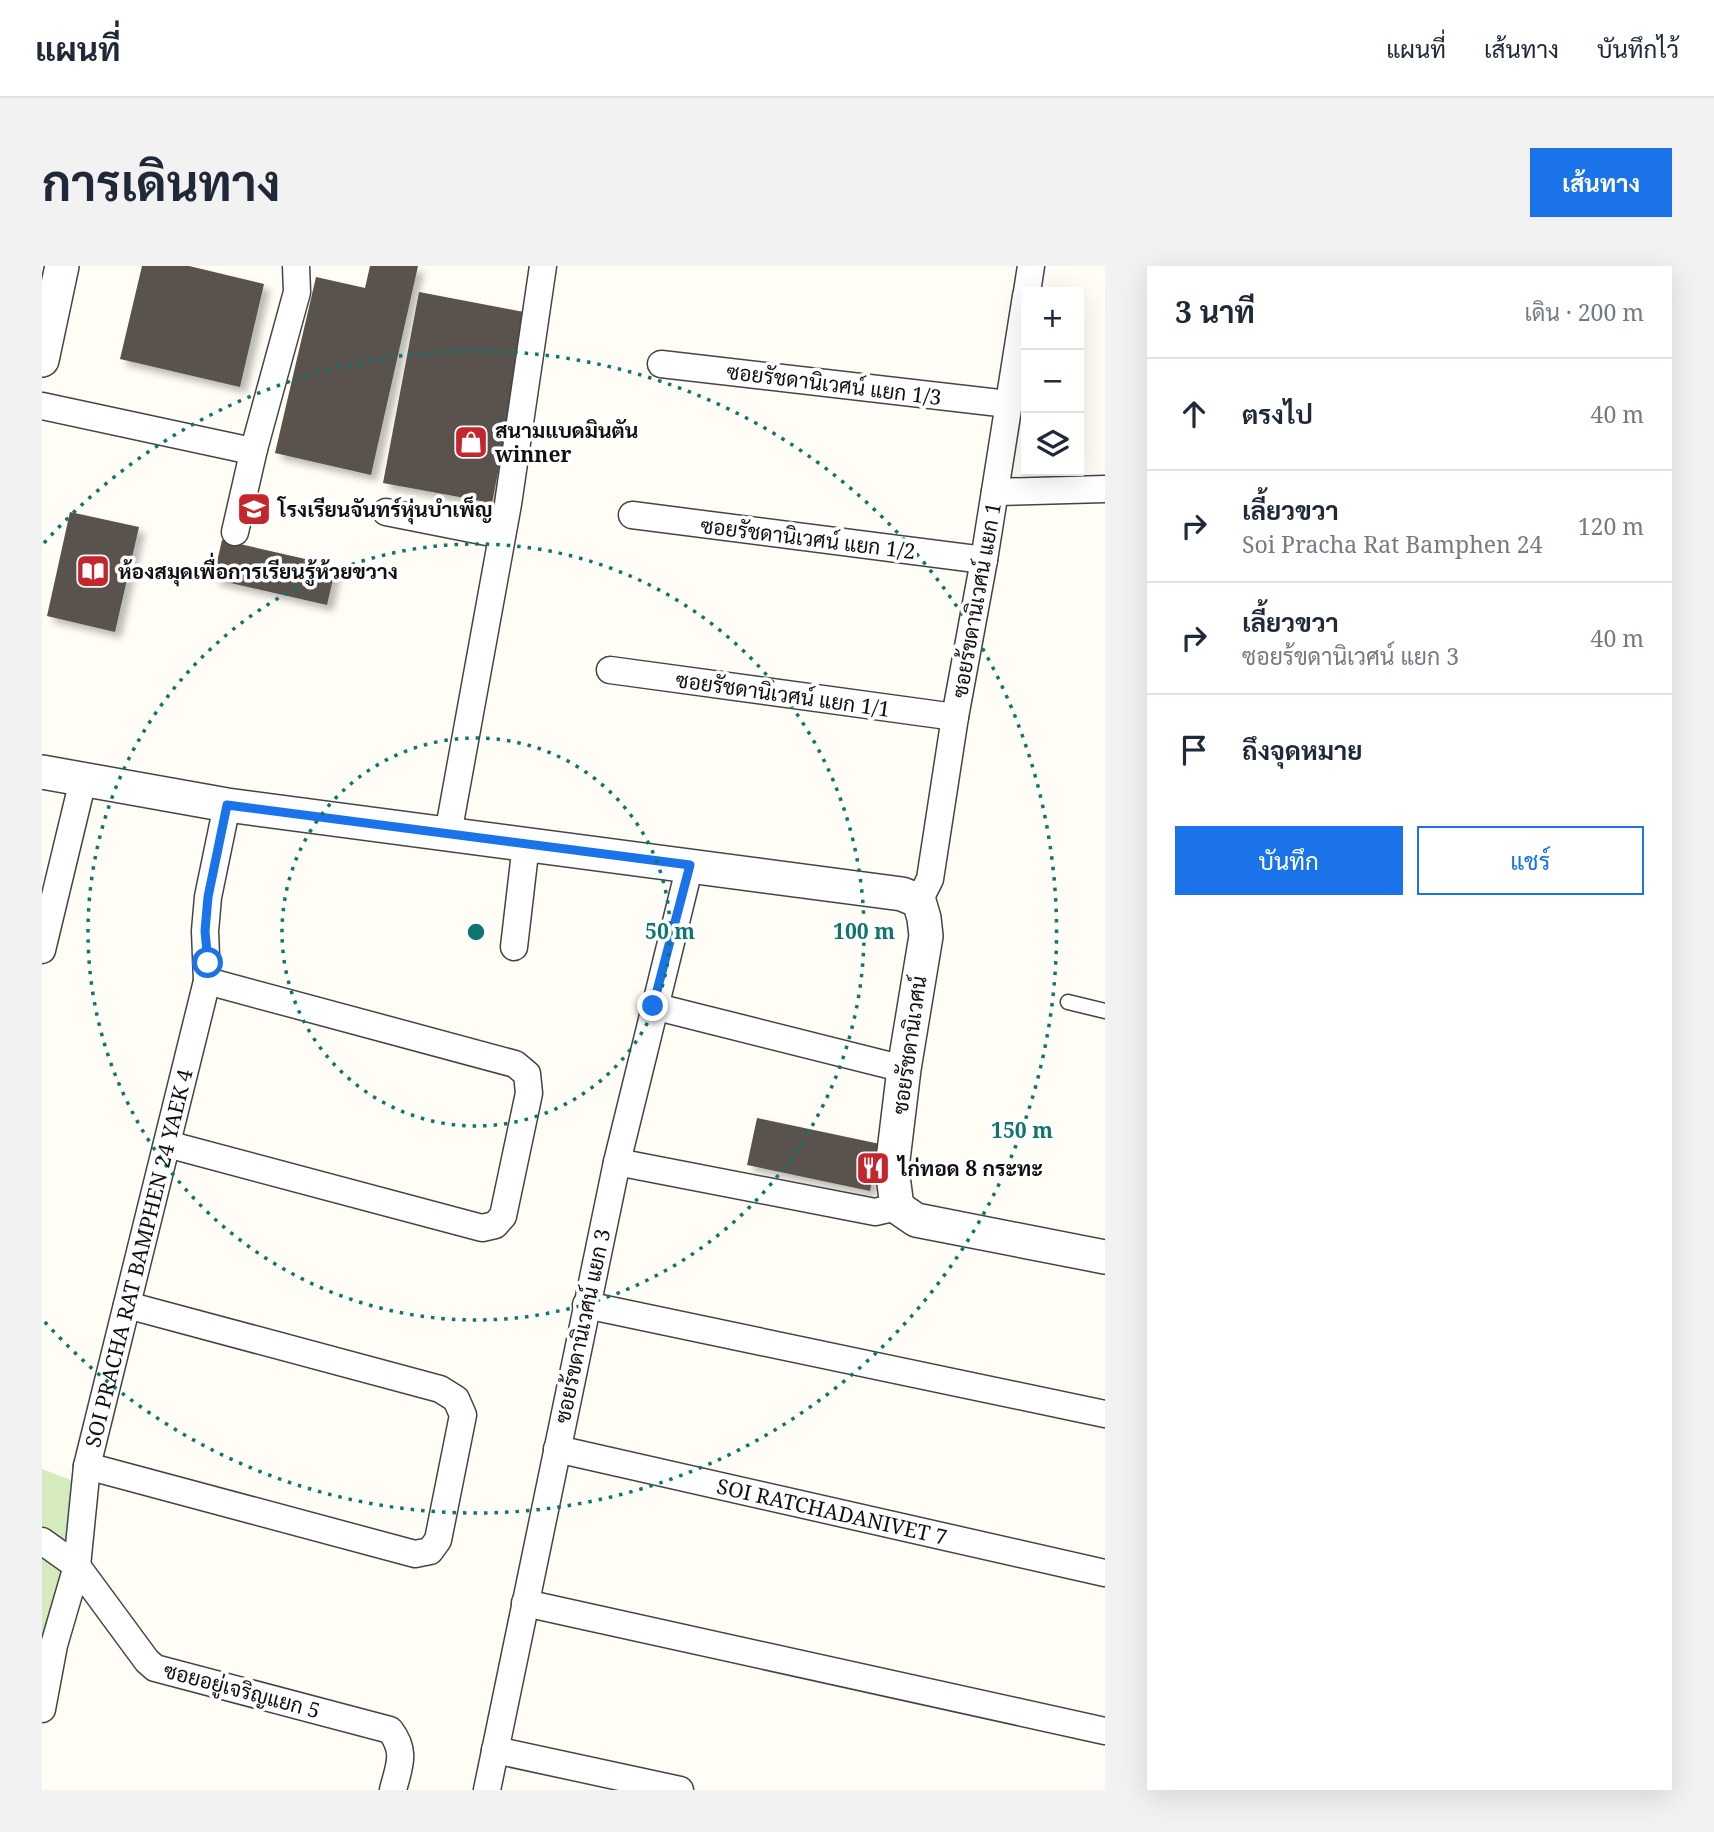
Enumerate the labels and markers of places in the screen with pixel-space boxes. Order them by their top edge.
place label: สนามแบดมินตัน winner [494,416,638,468]
shop icon: สนามแบดมินตัน winner [452,423,490,461]
school or university icon: โรงเรียนจันทร์หุ่นบำเพ็ญ [235,490,273,528]
place label: โรงเรียนจันทร์หุ่นบำเพ็ญ [276,495,493,525]
library icon: ห้องสมุดเพื่อการเรียนรู้ห้วยขวาง [74,552,112,590]
place label: ห้องสมุดเพื่อการเรียนรู้ห้วยขวาง [118,552,398,587]
centre of rings [464,920,488,944]
restaurant icon: ไก่ทอด 8 กระทะ [854,1149,892,1187]
place label: ไก่ทอด 8 กระทะ [896,1154,1043,1182]

